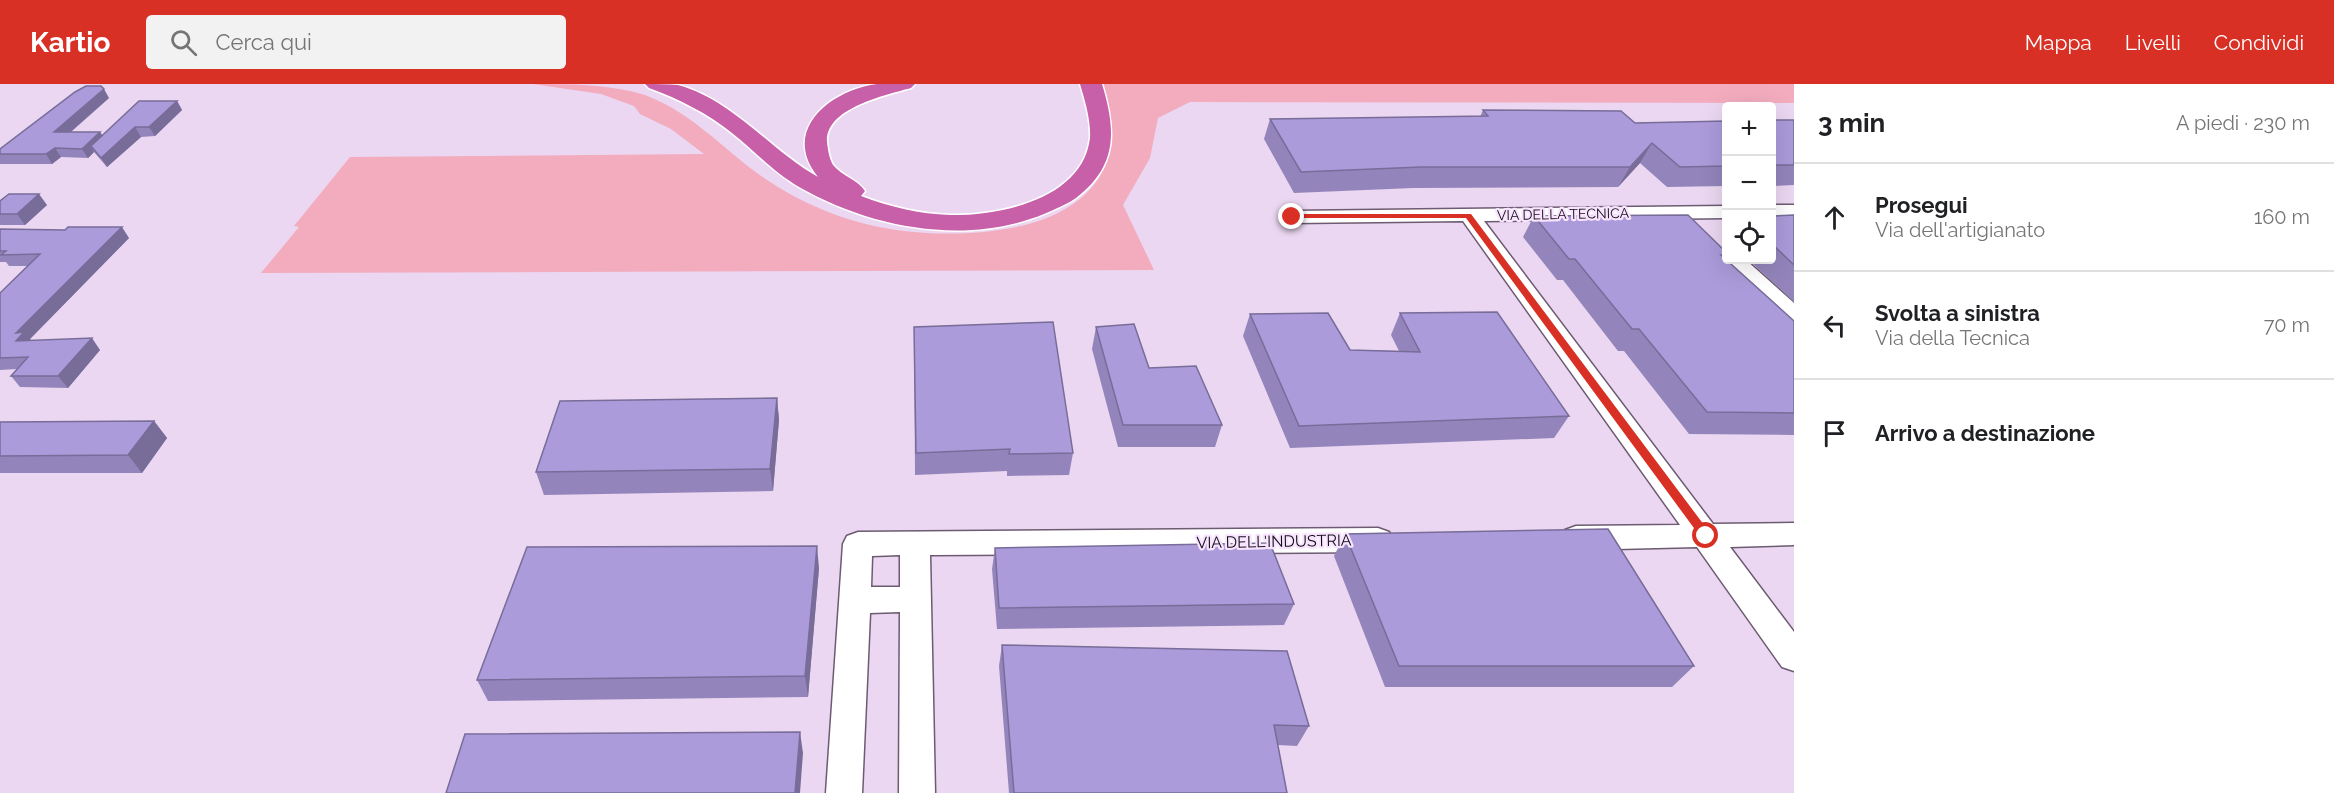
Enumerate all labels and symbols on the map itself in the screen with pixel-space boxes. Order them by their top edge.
route end [1278,203,1304,229]
street label: VIA DELLA TECNICA [1497,205,1630,223]
route start [1692,522,1718,548]
street label: VIA DELL'INDUSTRIA [1196,531,1352,552]

